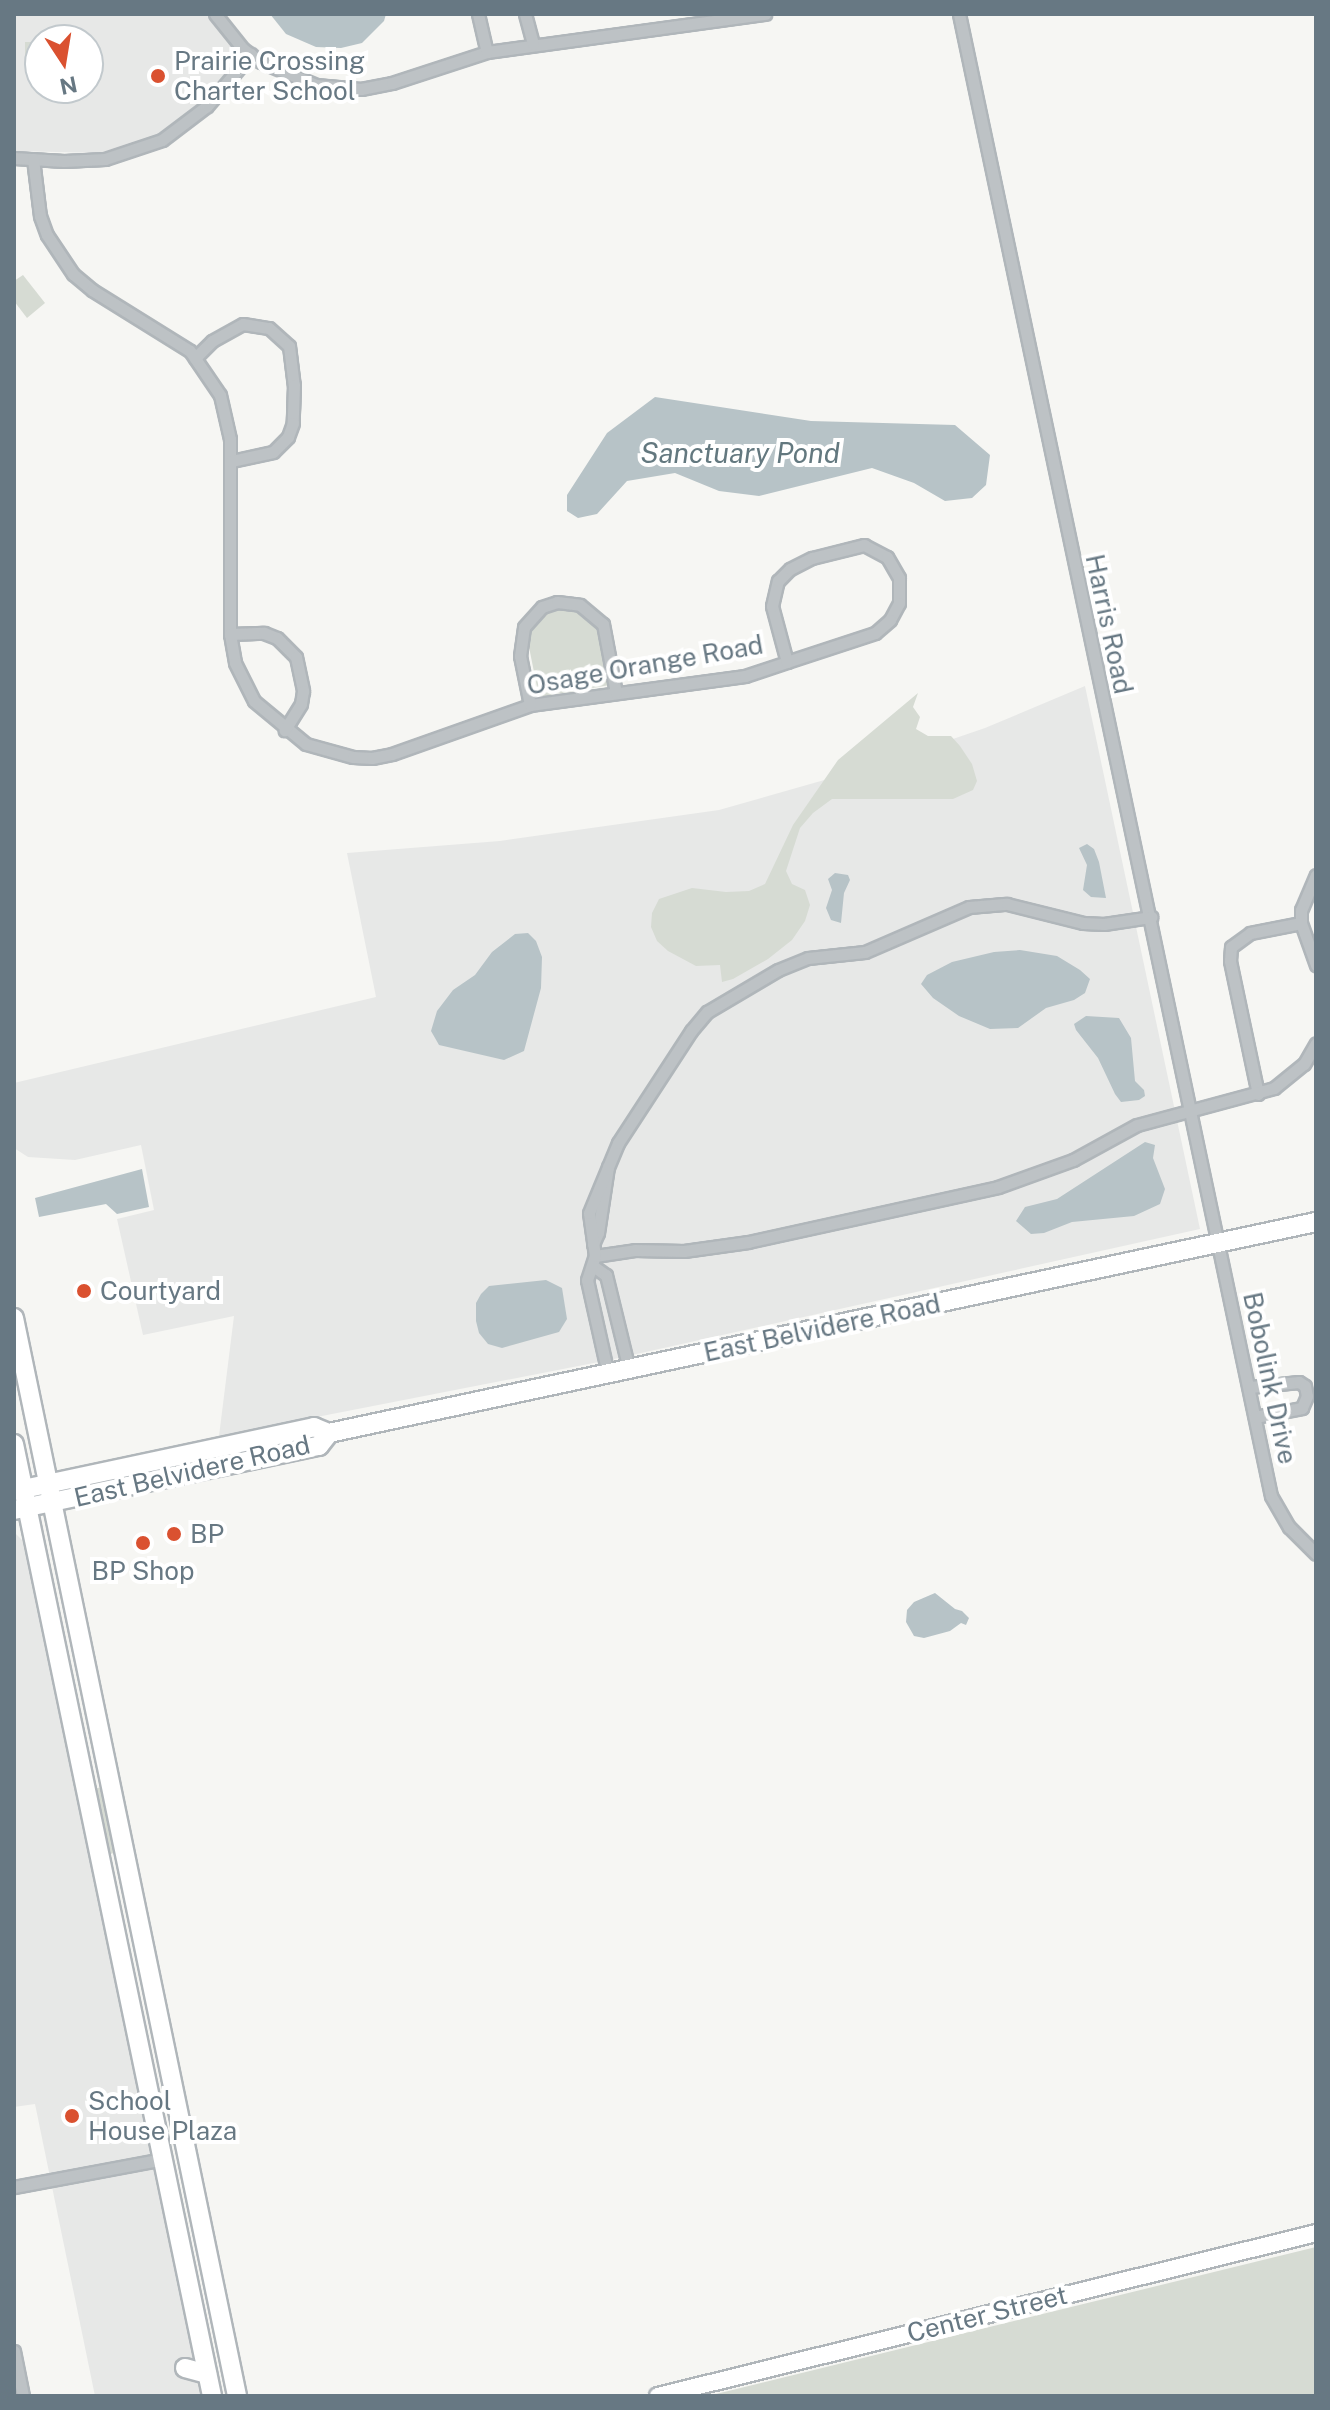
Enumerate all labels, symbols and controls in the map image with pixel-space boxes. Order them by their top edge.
north arrow [24,24,104,104]
place label: Prairie Crossing Charter School [174,45,365,106]
marker: Prairie Crossing Charter School [149,67,167,85]
text: N [57,71,80,100]
water label: Sanctuary Pond [640,436,840,470]
street label: Harris Road [1079,551,1139,697]
street label: Osage Orange Road [524,629,766,701]
place label: Courtyard [100,1275,221,1307]
marker: Courtyard [75,1282,93,1300]
street label: East Belvidere Road [701,1288,943,1368]
street label: Bobolink Drive [1237,1289,1303,1467]
street label: East Belvidere Road [71,1429,313,1513]
place label: BP [190,1518,224,1550]
marker: BP [165,1525,183,1543]
marker: BP Shop [134,1534,152,1552]
place label: BP Shop [91,1555,195,1587]
place label: School House Plaza [88,2085,237,2146]
marker: School House Plaza [63,2107,81,2125]
street label: Center Street [904,2279,1070,2349]

